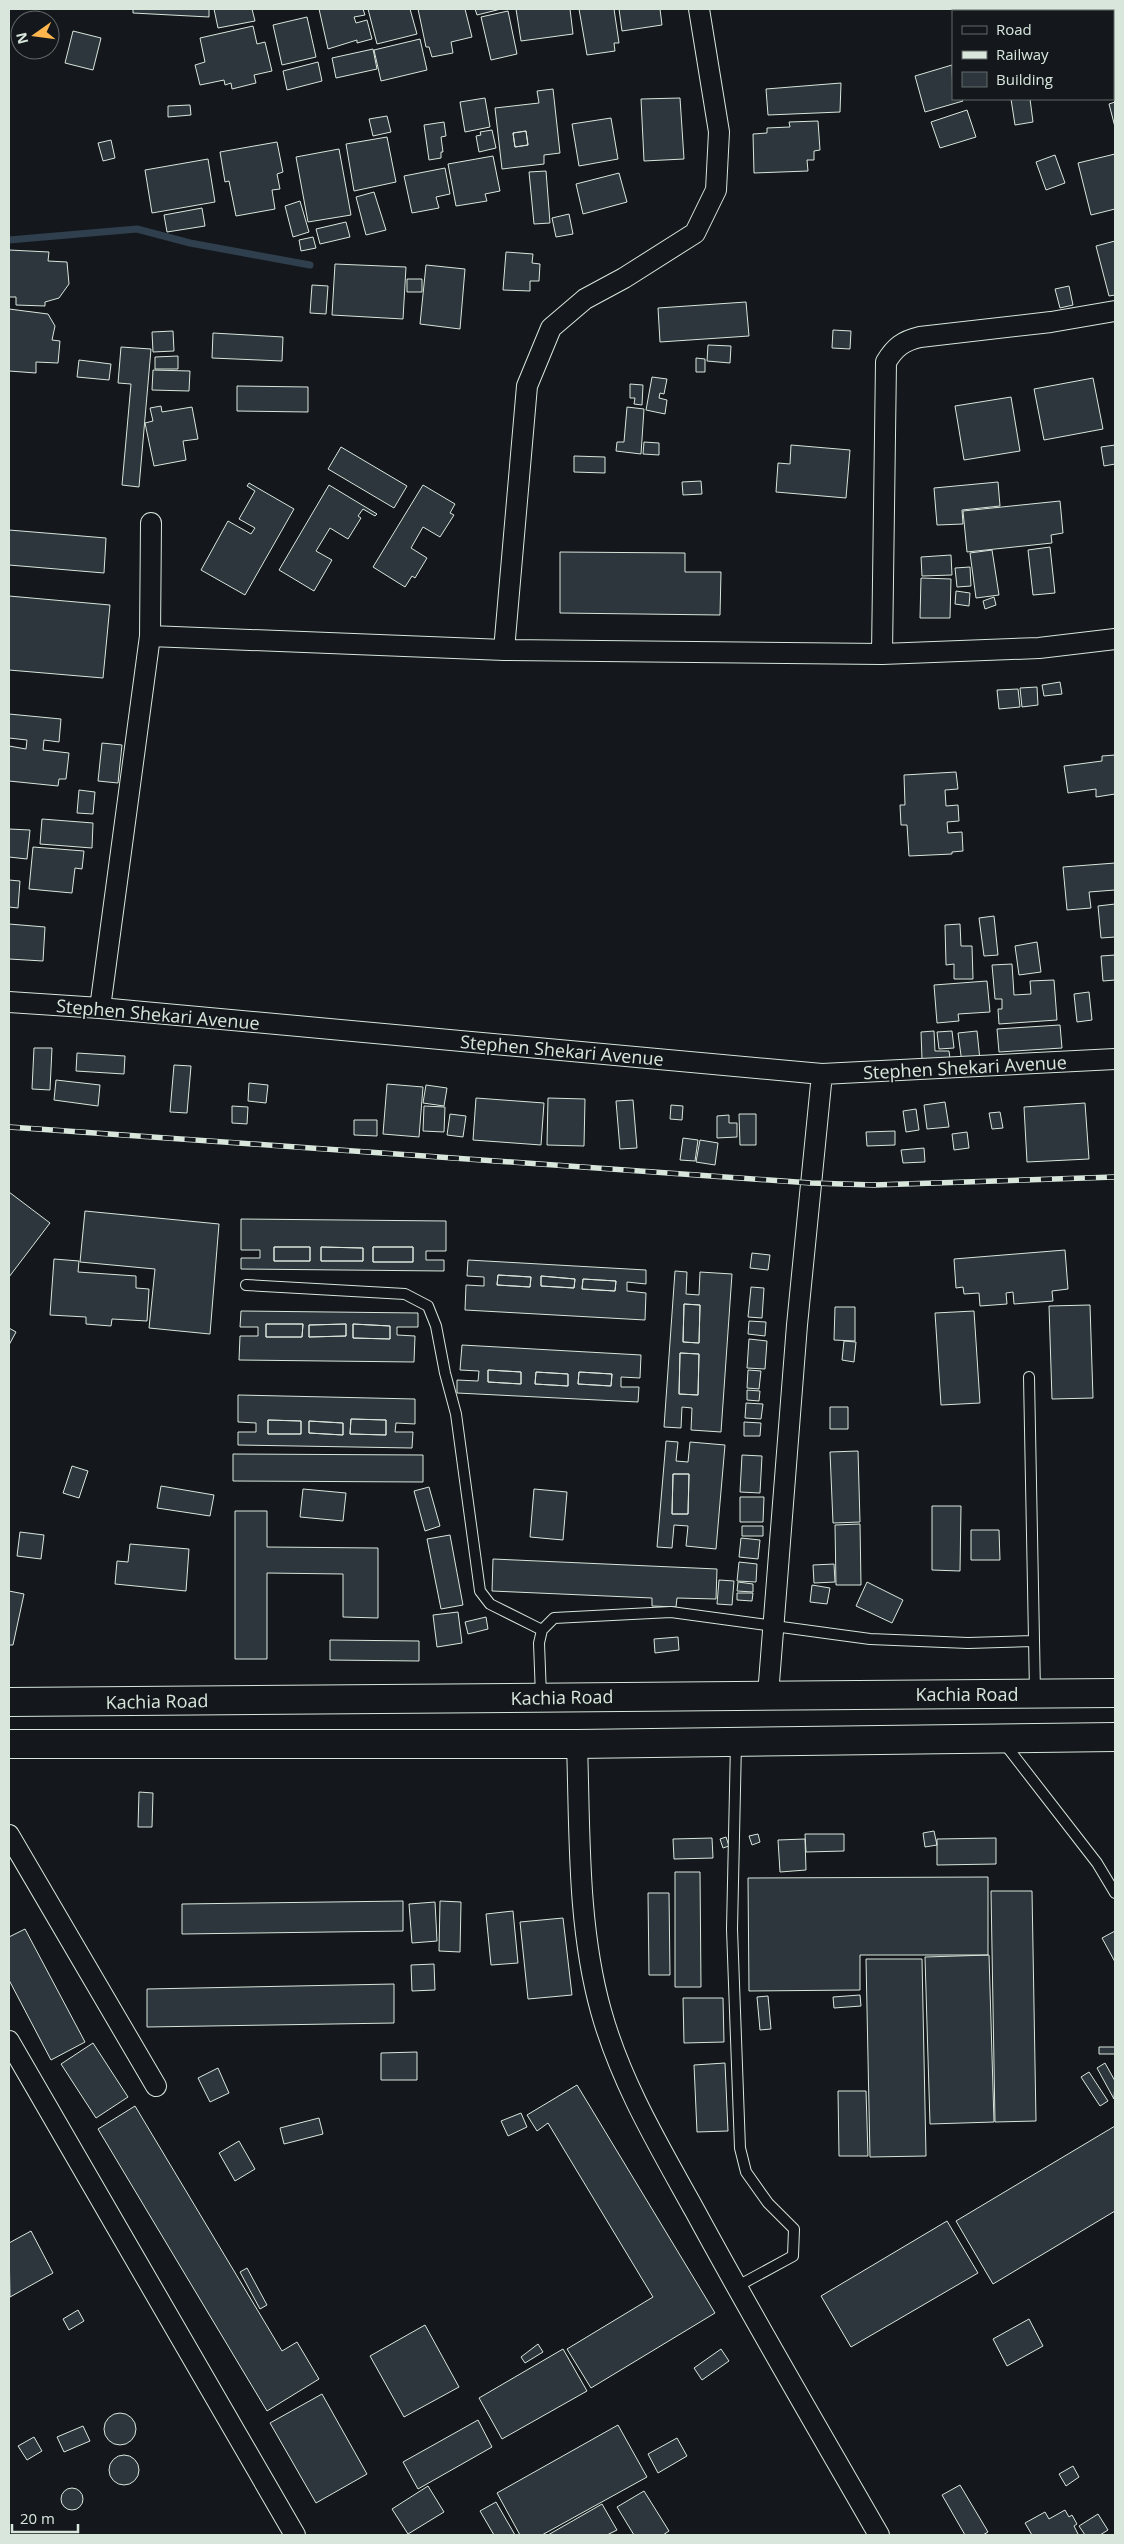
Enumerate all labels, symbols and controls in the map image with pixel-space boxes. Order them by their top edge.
north arrow [10,10,60,60]
legend [952,10,1114,100]
text: Road [996,19,1032,39]
text: N [11,30,32,46]
text: Railway [996,44,1049,64]
text: Building [996,69,1053,89]
street label: Stephen Shekari Avenue [55,993,261,1035]
street label: Stephen Shekari Avenue [459,1029,665,1071]
street label: Stephen Shekari Avenue [863,1050,1067,1084]
street label: Kachia Road [916,1682,1018,1706]
street label: Kachia Road [510,1684,614,1710]
street label: Kachia Road [105,1688,209,1714]
scale bar [12,2502,79,2534]
text: 20 m [20,2508,55,2528]

